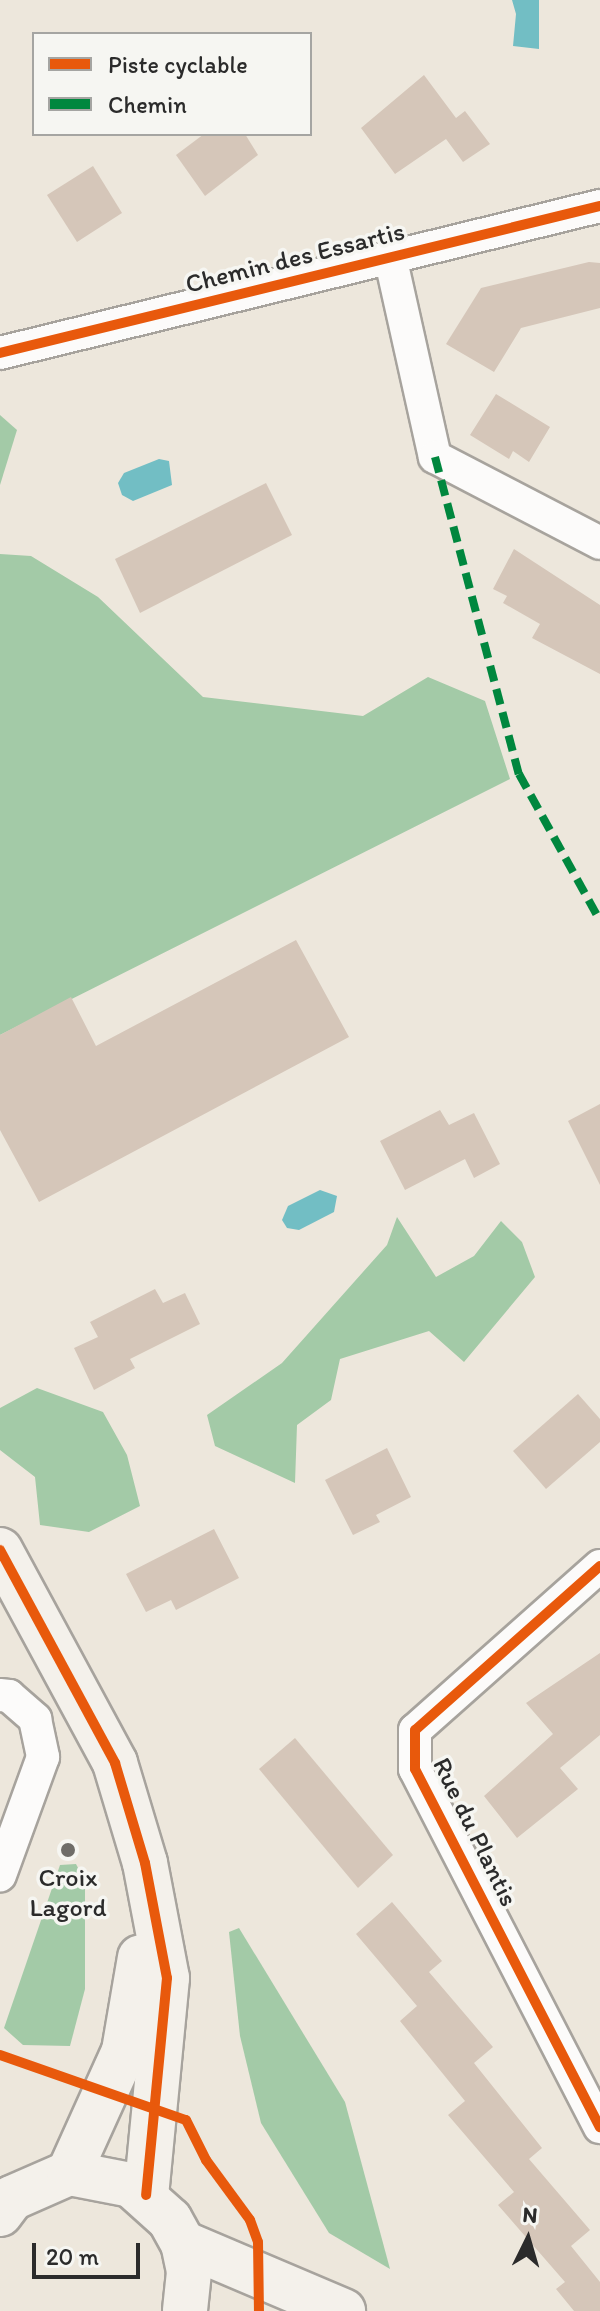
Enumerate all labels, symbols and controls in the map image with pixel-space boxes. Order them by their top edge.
legend [32,32,312,136]
text: Piste cyclable [108,50,248,79]
text: Chemin [108,90,187,119]
street label: Chemin des Essartis [182,216,408,300]
street label: Rue du Plantis [426,1753,524,1911]
marker: Croix Lagord [59,1841,77,1859]
place label: Croix Lagord [29,1862,107,1924]
north arrow [488,2199,568,2279]
text: N [522,2200,539,2229]
scale bar [36,2227,144,2277]
text: 20 m [46,2242,99,2271]

